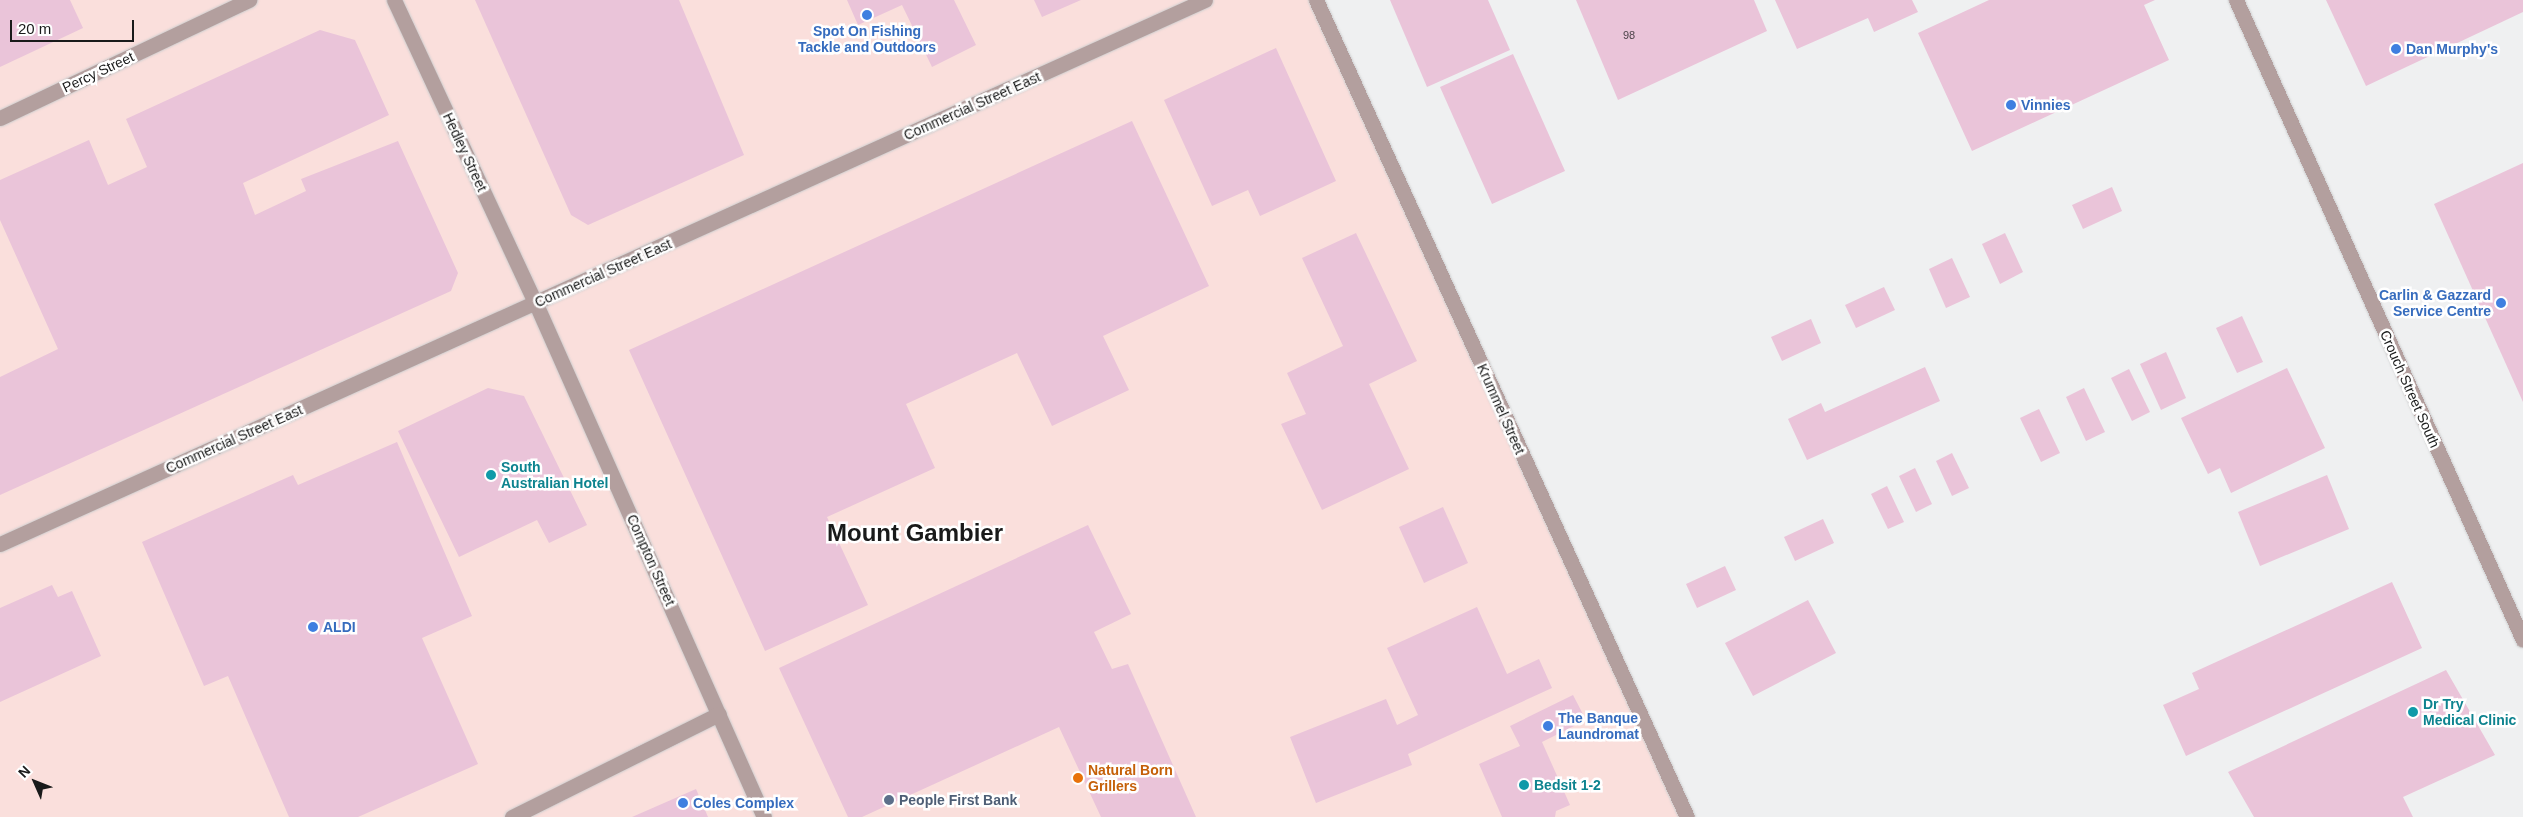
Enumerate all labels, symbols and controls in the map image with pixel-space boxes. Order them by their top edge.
marker: Spot On Fishing Tackle and Outdoors [861,9,873,21]
scale bar [12,10,136,42]
text: 20 m [18,20,51,37]
place label: Spot On Fishing Tackle and Outdoors [798,23,936,56]
house number: 98 [1623,28,1635,42]
place label: Dan Murphy's [2406,41,2498,57]
marker: Dan Murphy's [2390,43,2402,55]
street label: Percy Street [60,48,136,96]
street label: Commercial Street East [901,68,1043,144]
place label: Vinnies [2021,97,2071,113]
marker: Vinnies [2005,99,2017,111]
street label: Hedley Street [439,110,491,194]
street label: Commercial Street East [532,235,674,311]
place label: Carlin & Gazzard Service Centre [2379,287,2491,320]
marker: Carlin & Gazzard Service Centre [2495,297,2507,309]
street label: Crouch Street South [2377,328,2443,450]
street label: Krummel Street [1474,361,1528,457]
street label: Commercial Street East [163,401,305,477]
place label: South Australian Hotel [501,459,608,492]
marker: South Australian Hotel [485,469,497,481]
street label: Compton Street [623,512,679,608]
district label: Mount Gambier [827,519,1003,547]
place label: ALDI [323,619,356,635]
marker: ALDI [307,621,319,633]
place label: Dr Try Medical Clinic [2423,696,2516,729]
marker: Dr Try Medical Clinic [2407,706,2419,718]
place label: The Banque Laundromat [1558,710,1639,742]
marker: The Banque Laundromat [1542,720,1554,732]
north arrow [10,757,60,807]
text: N [15,762,33,781]
place label: Natural Born Grillers [1088,762,1173,794]
marker: Natural Born Grillers [1072,772,1084,784]
place label: Bedsit 1-2 [1534,777,1601,793]
marker: Bedsit 1-2 [1518,779,1530,791]
place label: People First Bank [899,792,1017,808]
marker: People First Bank [883,794,895,806]
place label: Coles Complex [693,795,794,811]
marker: Coles Complex [677,797,689,809]

